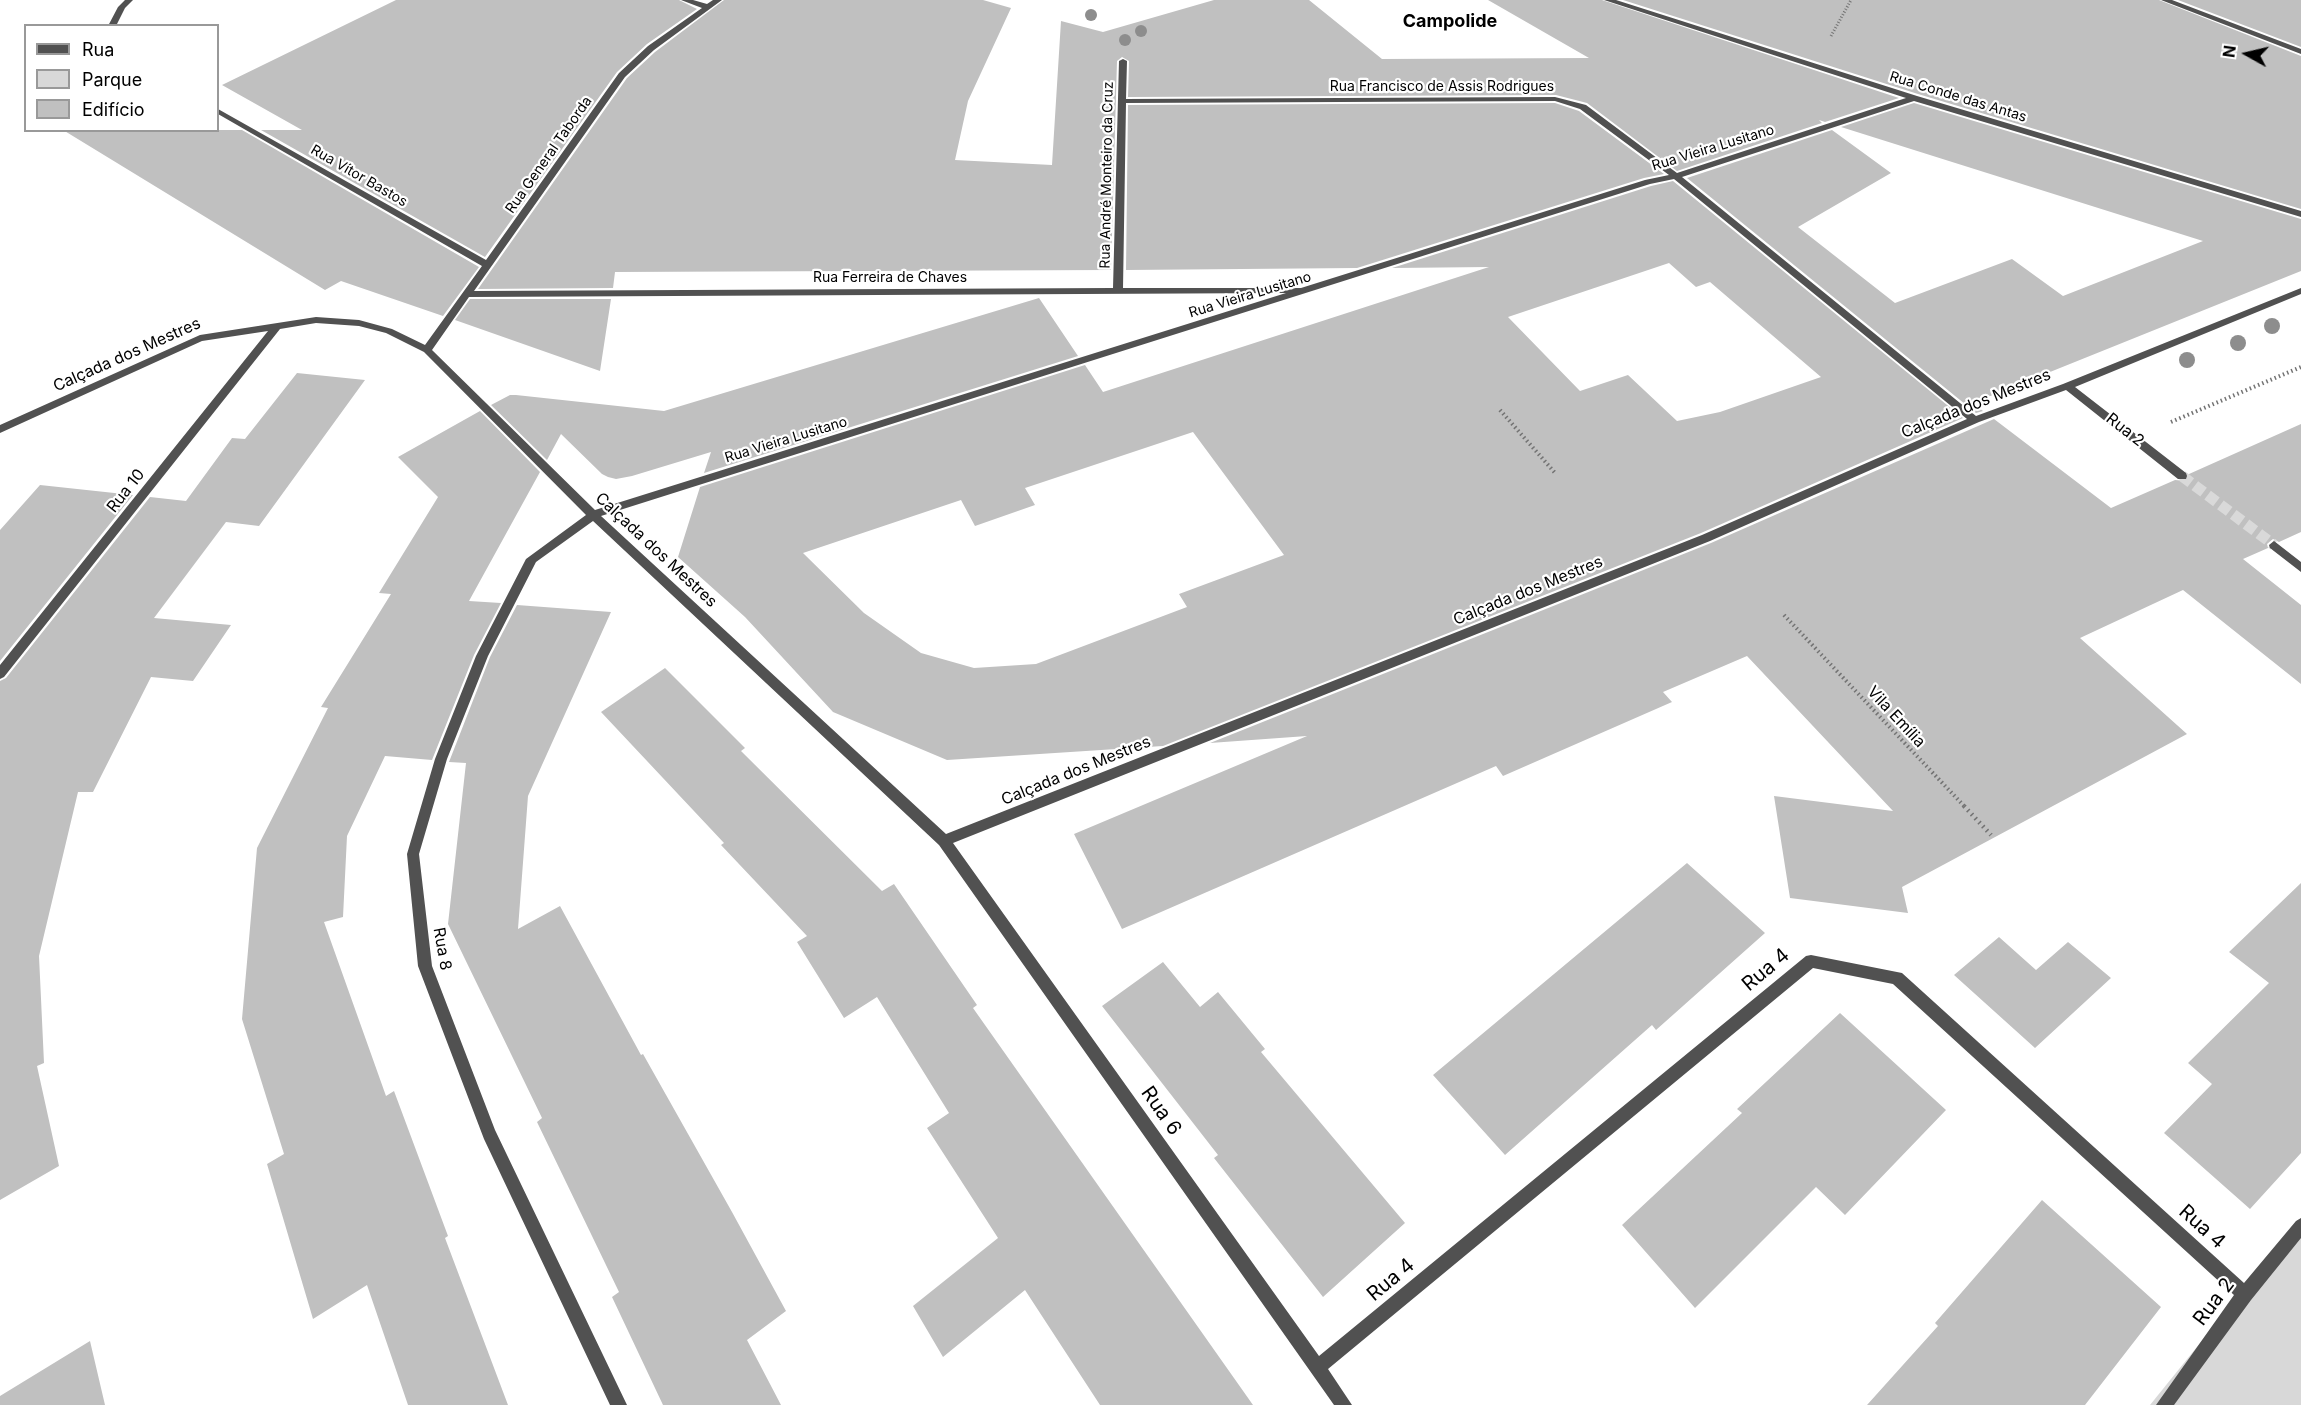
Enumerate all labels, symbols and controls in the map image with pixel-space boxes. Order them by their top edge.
district label: Campolide [1403,11,1497,33]
legend [24,24,219,132]
north arrow [2217,24,2277,84]
text: Rua [82,39,114,60]
text: N [2218,44,2240,59]
street label: Rua Conde das Antas [1888,68,2028,126]
text: Parque [82,69,142,90]
street label: Rua Francisco de Assis Rodrigues [1330,79,1554,95]
street label: Rua André Monteiro da Cruz [1097,81,1117,269]
street label: Rua General Taborda [502,93,596,217]
text: Edifício [82,99,145,120]
street label: Rua Vieira Lusitano [1650,121,1776,175]
street label: Rua Vítor Bastos [308,142,410,210]
street label: Rua Vieira Lusitano [1187,268,1313,322]
street label: Rua Ferreira de Chaves [813,270,967,286]
street label: Calçada dos Mestres [50,314,204,396]
street label: Calçada dos Mestres [1898,365,2054,443]
street label: Rua 2 [2102,409,2148,451]
street label: Rua Vieira Lusitano [723,413,849,467]
street label: Rua 10 [103,465,149,517]
street label: Calçada dos Mestres [591,489,721,611]
street label: Calçada dos Mestres [1450,552,1606,630]
street label: Vila Emília [1863,682,1929,752]
street label: Calçada dos Mestres [998,732,1154,810]
street label: Rua 8 [429,926,455,972]
street label: Rua 4 [1737,943,1795,997]
street label: Rua 6 [1136,1082,1186,1140]
street label: Rua 4 [2174,1200,2230,1254]
street label: Rua 4 [1362,1253,1420,1307]
street label: Rua 2 [2188,1273,2240,1331]

